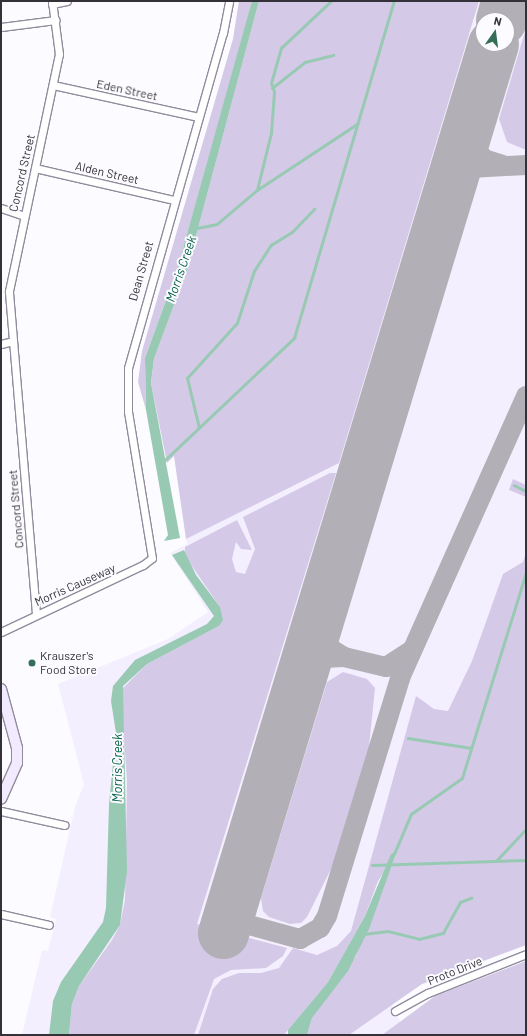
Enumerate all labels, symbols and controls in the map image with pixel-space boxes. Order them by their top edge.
north arrow [475,12,515,52]
text: N [493,14,503,28]
street label: Eden Street [95,77,159,103]
street label: Concord Street [6,133,38,213]
street label: Alden Street [74,159,140,187]
water label: Morris Creek [162,234,200,304]
street label: Dean Street [126,239,156,303]
street label: Concord Street [5,469,27,549]
street label: Morris Causeway [32,561,118,609]
place label: Krauszer's Food Store [40,649,97,677]
marker: Krauszer's Food Store [27,658,37,668]
water label: Morris Creek [109,734,125,802]
street label: Proto Drive [426,954,484,988]

